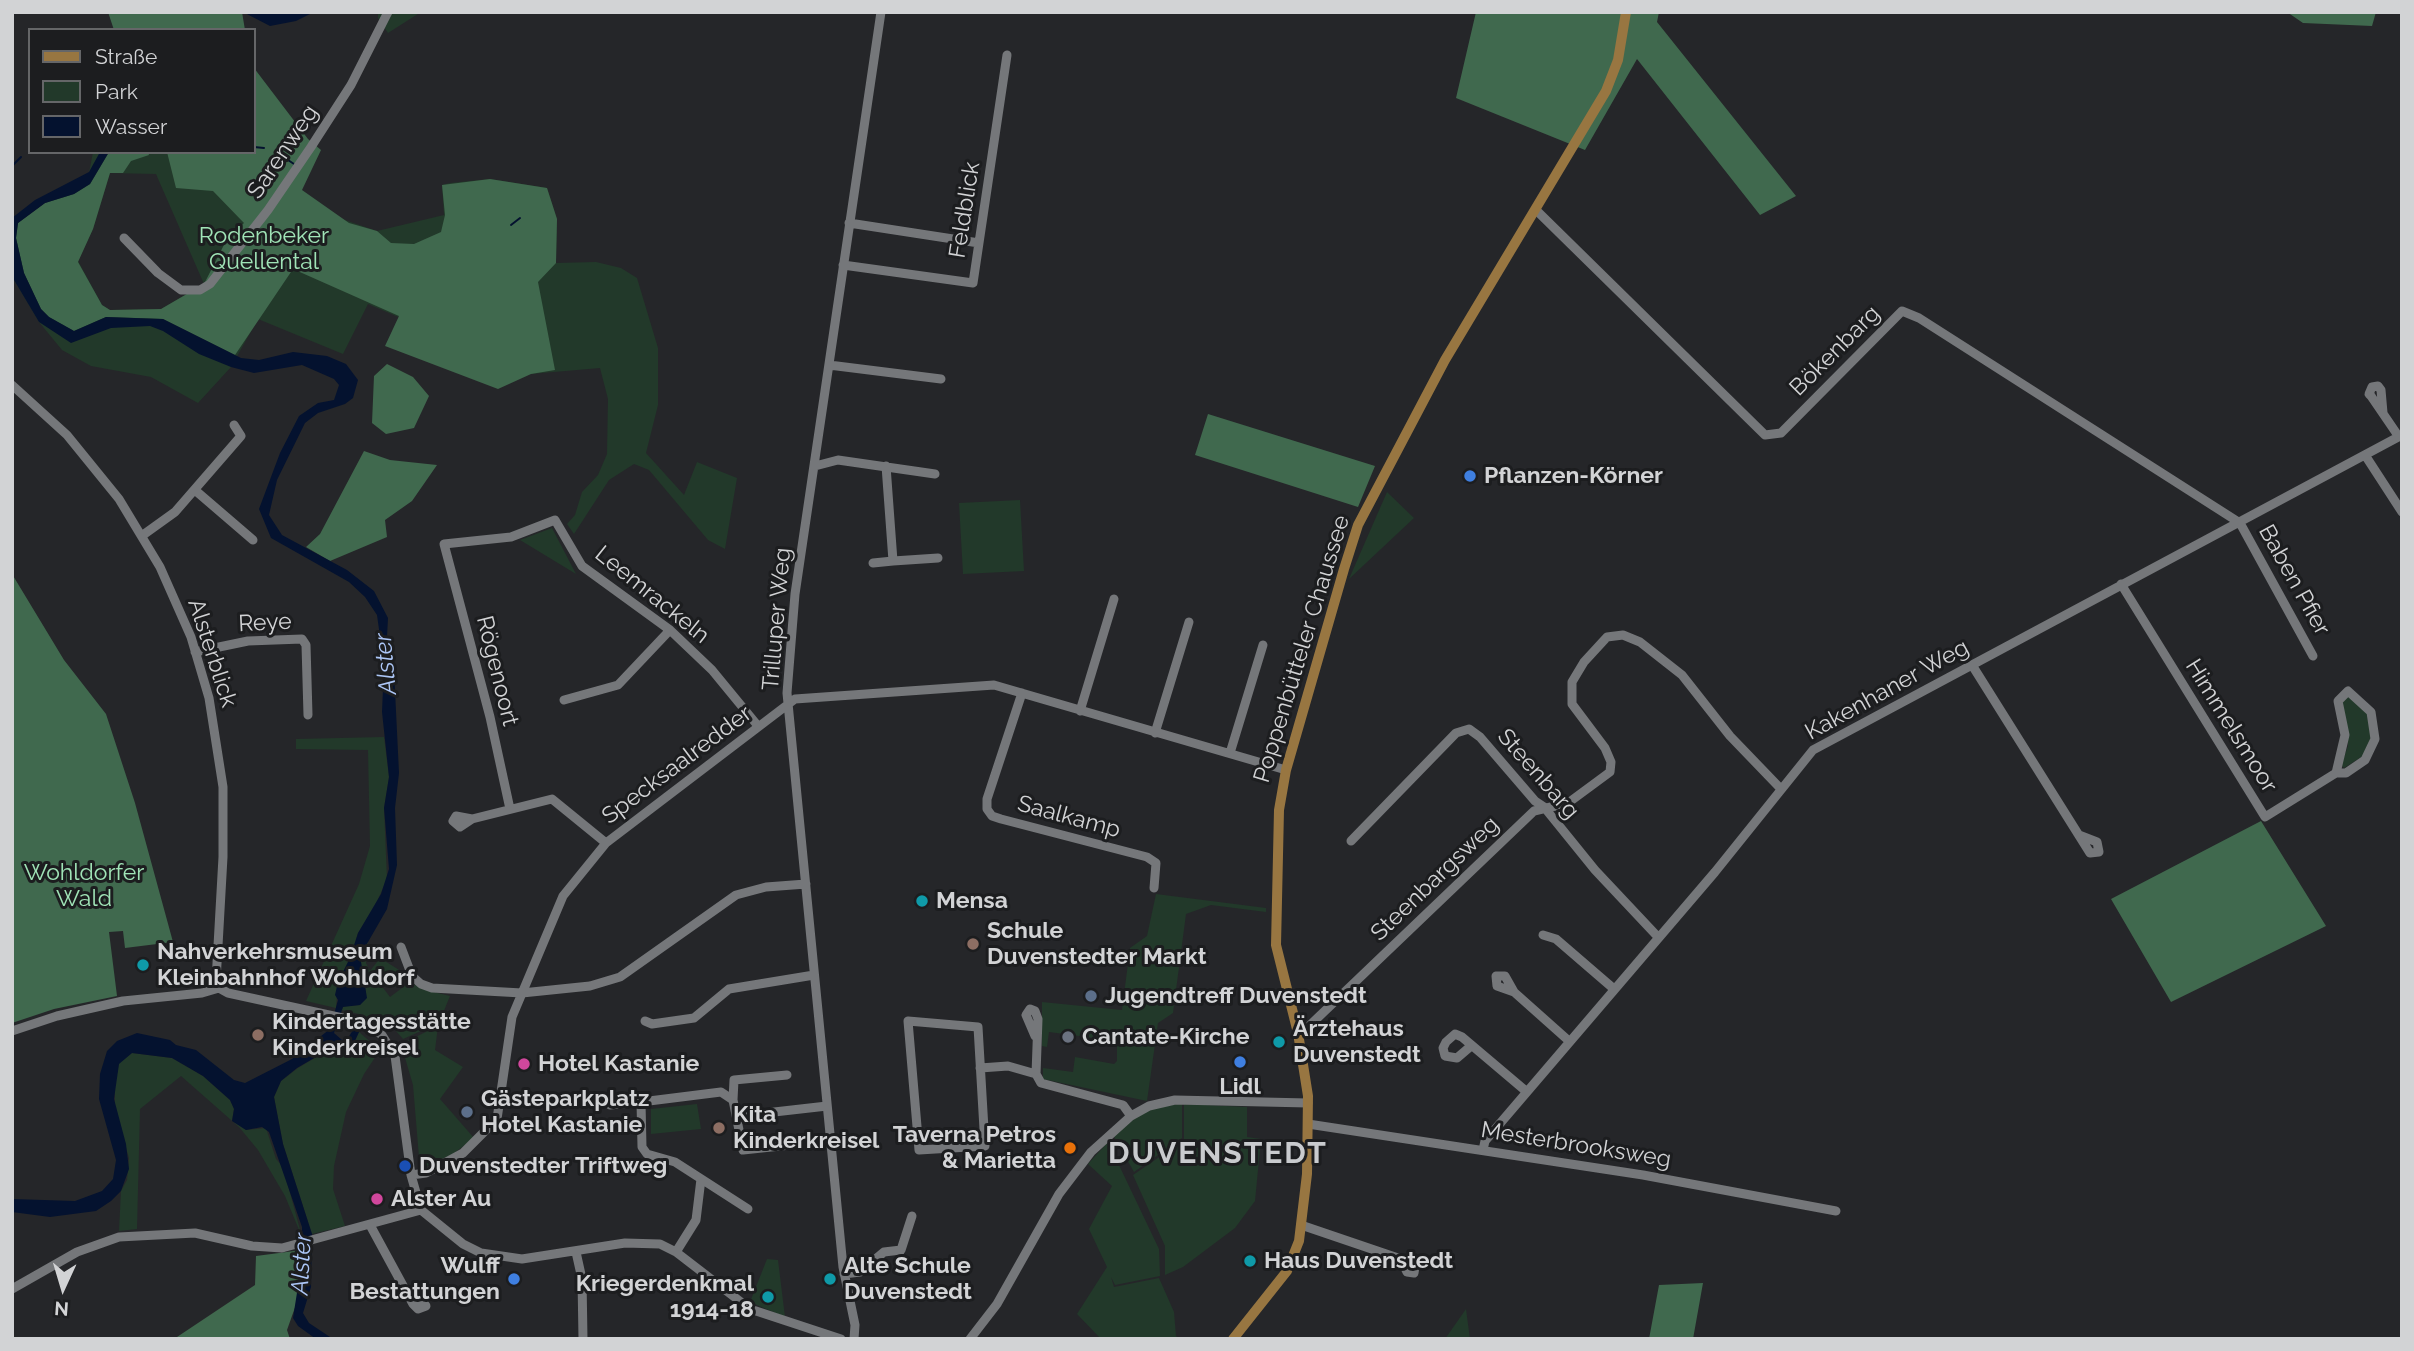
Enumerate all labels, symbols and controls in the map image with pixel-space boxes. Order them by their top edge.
legend [28,28,256,154]
text: Straße [95,44,157,69]
text: Park [95,79,138,104]
street label: Sarenweg [242,100,324,204]
text: Wasser [95,114,167,139]
street label: Feldblick [944,160,986,260]
park label: Rodenbeker Quellental [199,222,329,276]
street label: Bökenbarg [1784,300,1886,402]
place label: Pflanzen-Körner [1484,462,1663,490]
marker: Pflanzen-Körner [1462,468,1478,484]
street label: Poppenbütteler Chaussee [1248,512,1356,786]
street label: Baben Pfier [2252,520,2336,640]
street label: Leemrackeln [589,540,715,650]
street label: Trilluper Weg [757,547,797,691]
street label: Alsterblick [182,595,242,711]
street label: Reye [238,608,292,638]
street label: Rögenoort [470,613,524,729]
water label: Alster [369,632,403,696]
street label: Kakenhaner Weg [1800,634,1974,746]
street label: Himmelsmoor [2179,654,2283,798]
street label: Specksaalredder [597,700,757,830]
street label: Steenbarg [1491,723,1585,825]
street label: Saalkamp [1015,790,1123,844]
street label: Steenbargsweg [1365,811,1505,947]
park label: Wohldorfer Wald [24,859,144,913]
place label: Mensa [936,887,1008,915]
marker: Mensa [914,893,930,909]
place label: Schule Duvenstedter Markt [987,917,1206,971]
marker: Schule Duvenstedter Markt [965,936,981,952]
place label: Nahverkehrsmuseum Kleinbahnhof Wohldorf [157,938,414,992]
marker: Nahverkehrsmuseum Kleinbahnhof Wohldorf [135,957,151,973]
place label: Jugendtreff Duvenstedt [1105,982,1367,1010]
marker: Jugendtreff Duvenstedt [1083,988,1099,1004]
place label: Kindertagesstätte Kinderkreisel [272,1008,471,1062]
place label: Ärztehaus Duvenstedt [1293,1015,1421,1069]
place label: Cantate-Kirche [1082,1023,1249,1051]
marker: Kindertagesstätte Kinderkreisel [250,1027,266,1043]
marker: Cantate-Kirche [1060,1029,1076,1045]
marker: Ärztehaus Duvenstedt [1271,1034,1287,1050]
place label: Hotel Kastanie [538,1050,699,1078]
marker: Lidl [1232,1054,1248,1070]
marker: Hotel Kastanie [516,1056,532,1072]
place label: Lidl [1219,1073,1261,1101]
place label: Gästeparkplatz Hotel Kastanie [481,1085,649,1139]
place label: Kita Kinderkreisel [733,1101,879,1155]
marker: Gästeparkplatz Hotel Kastanie [459,1104,475,1120]
street label: Mesterbrooksweg [1479,1116,1673,1174]
marker: Kita Kinderkreisel [711,1120,727,1136]
place label: Taverna Petros & Marietta [893,1121,1056,1175]
district label: DUVENSTEDT [1109,1136,1327,1172]
marker: Taverna Petros & Marietta [1062,1140,1078,1156]
place label: Duvenstedter Triftweg [419,1152,667,1180]
marker: Duvenstedter Triftweg [397,1158,413,1174]
place label: Alster Au [391,1185,491,1213]
marker: Alster Au [369,1191,385,1207]
water label: Alster [286,1232,318,1296]
place label: Haus Duvenstedt [1264,1247,1453,1275]
place label: Wulff Bestattungen [349,1252,500,1306]
place label: Alte Schule Duvenstedt [844,1252,972,1306]
north arrow [28,1253,98,1323]
marker: Haus Duvenstedt [1242,1253,1258,1269]
place label: Kriegerdenkmal 1914-18 [576,1270,754,1324]
marker: Wulff Bestattungen [506,1271,522,1287]
marker: Alte Schule Duvenstedt [822,1271,838,1287]
marker: Kriegerdenkmal 1914-18 [760,1289,776,1305]
text: N [54,1297,70,1320]

